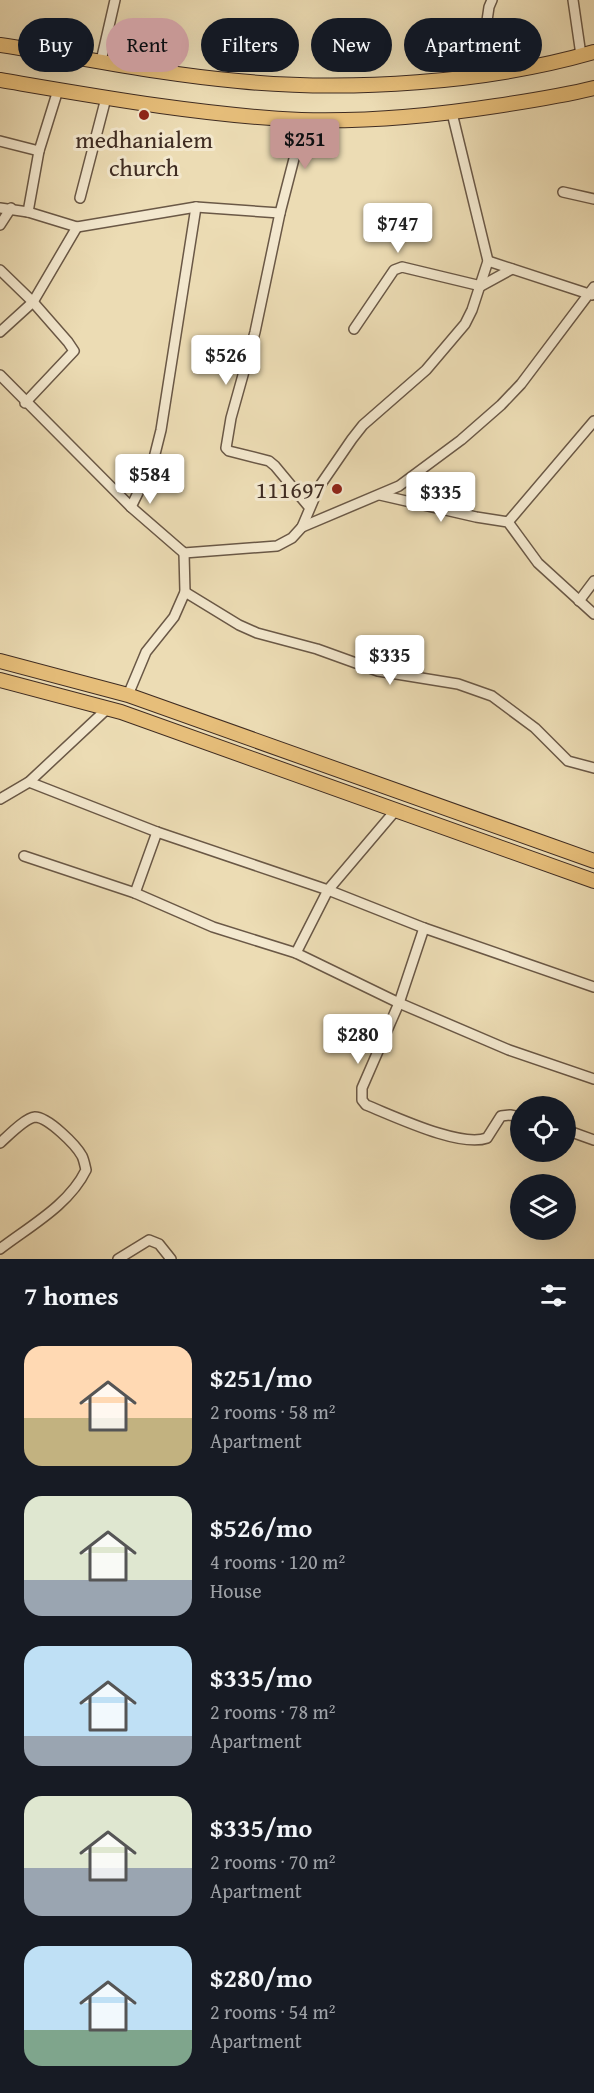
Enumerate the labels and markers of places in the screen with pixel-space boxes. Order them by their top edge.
marker: medhanialem church [137,108,151,122]
pin: $251 [269,119,341,170]
place label: medhanialem church [75,122,213,185]
pin: $747 [362,203,434,254]
pin: $526 [190,335,262,386]
pin: $584 [114,454,186,505]
place label: 111697 [256,472,325,507]
pin: $335 [405,472,477,523]
marker: 111697 [330,482,344,496]
pin: $335 [354,635,426,686]
pin: $280 [322,1014,394,1065]

